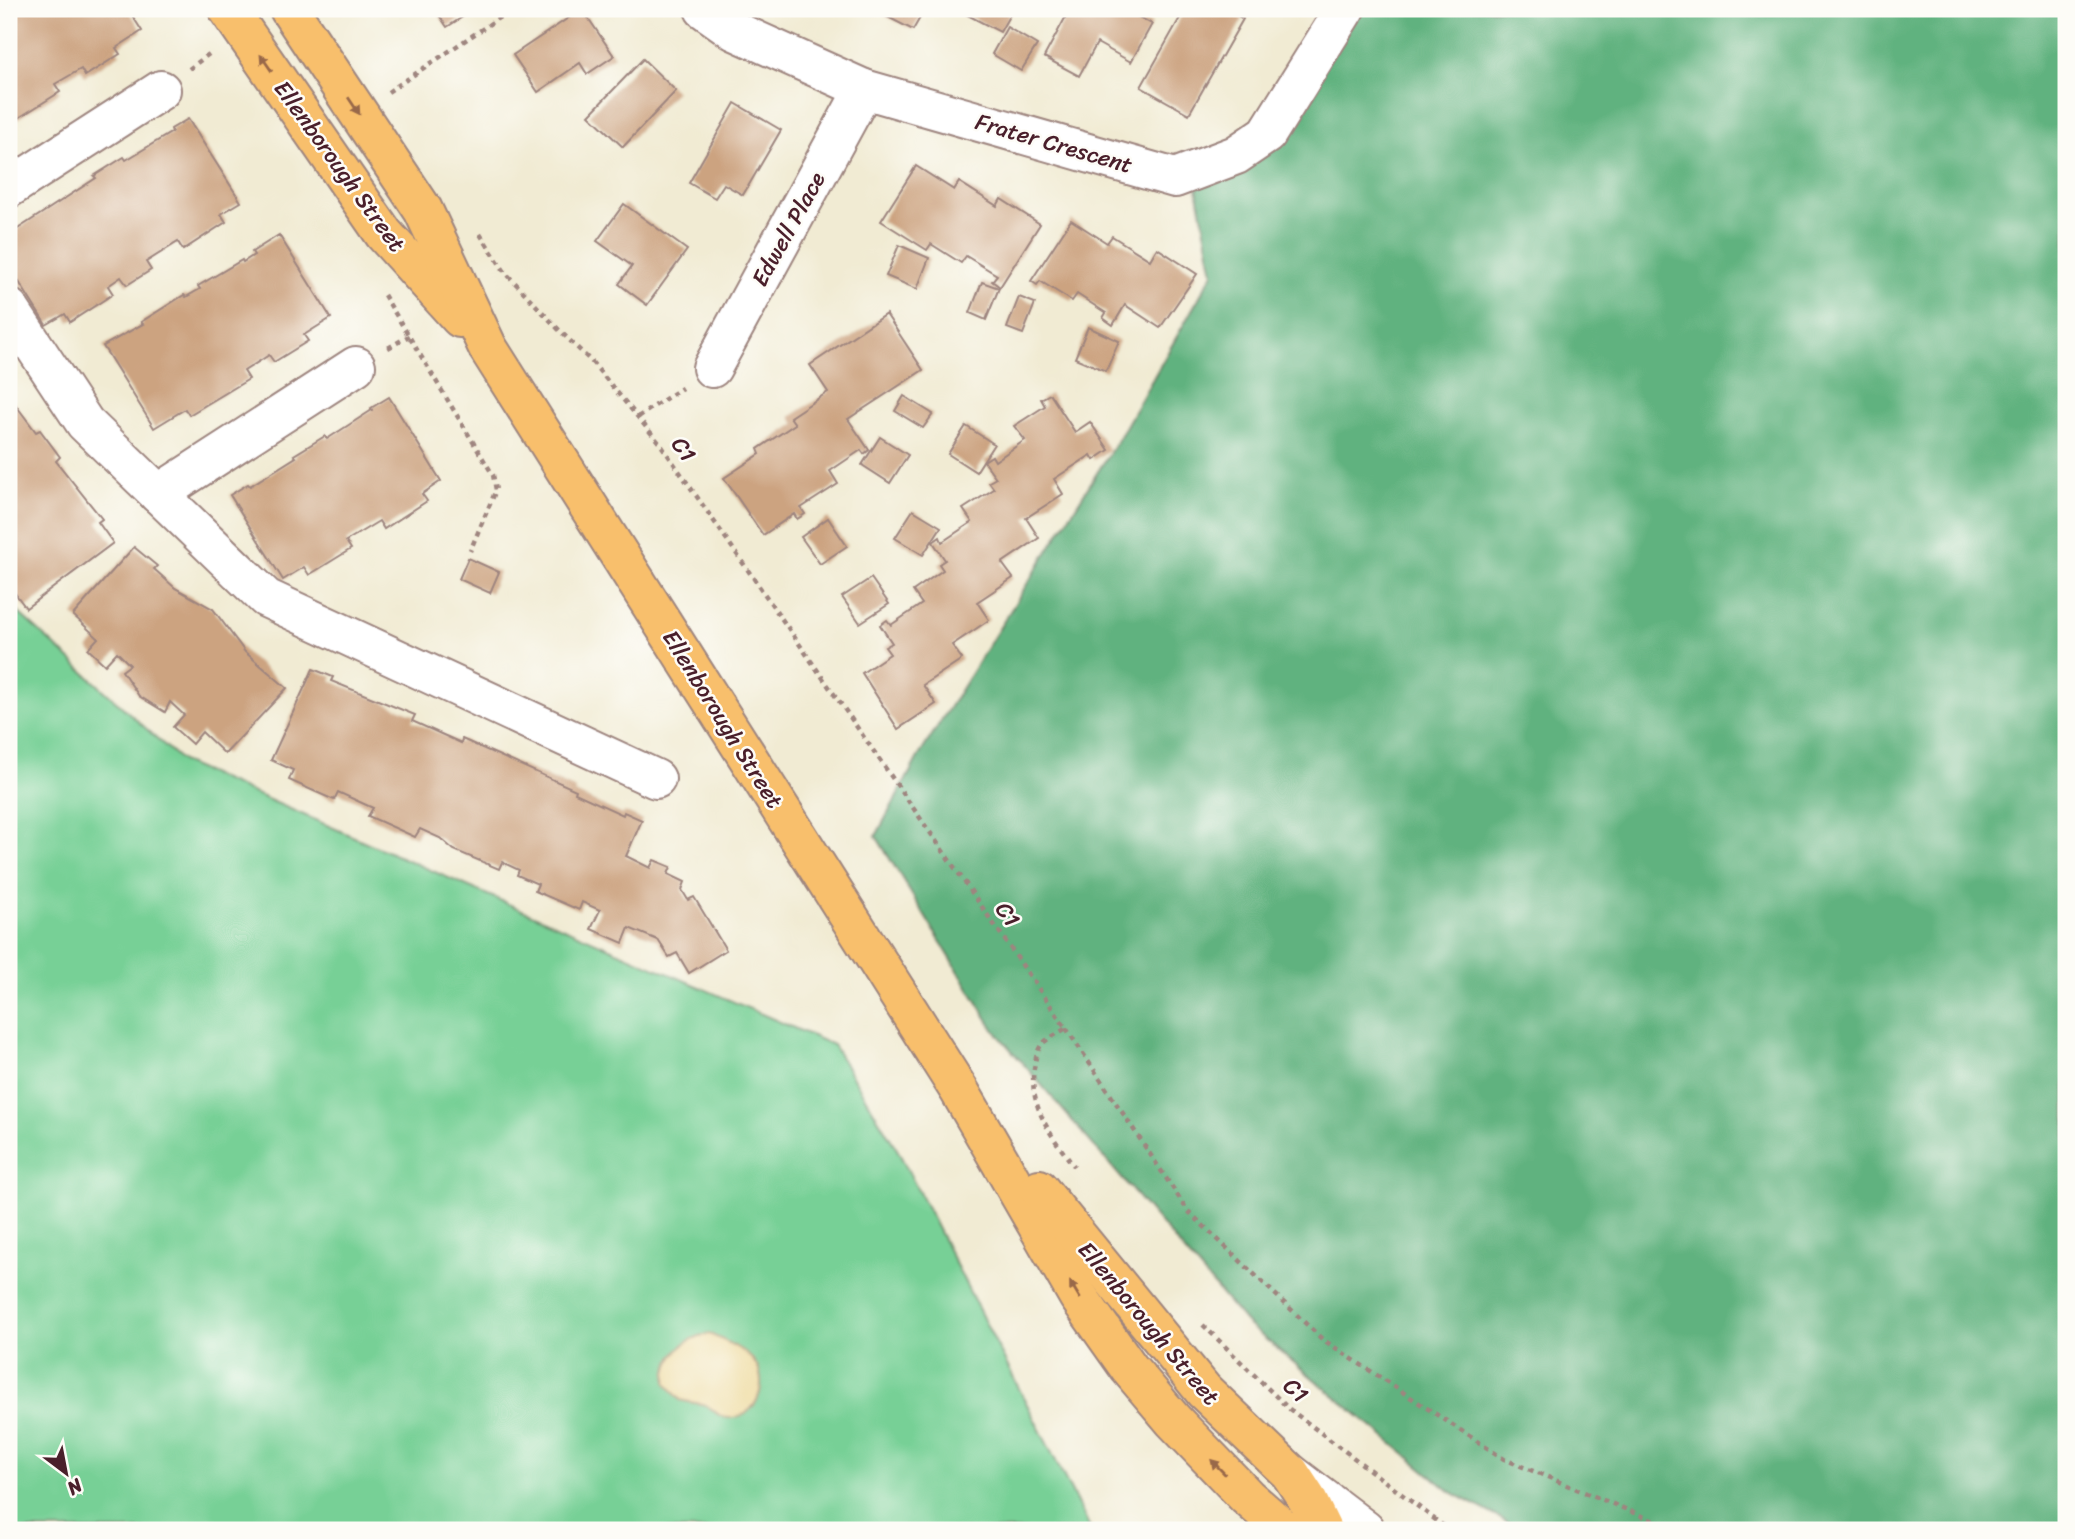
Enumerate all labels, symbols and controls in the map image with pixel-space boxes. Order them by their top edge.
one-way arrow [259,54,273,72]
street label: Ellenborough Street [263,71,416,261]
one-way arrow [347,97,361,115]
street label: Frater Crescent [970,101,1137,186]
street label: Edwell Place [740,164,837,294]
street label: C1 [660,428,707,471]
street label: Ellenborough Street [651,622,794,817]
street label: C1 [984,893,1031,936]
street label: Ellenborough Street [1067,1232,1230,1415]
one-way arrow [1069,1281,1082,1300]
street label: C1 [1273,1367,1318,1414]
north arrow [32,1438,102,1508]
one-way arrow [1210,1459,1226,1476]
text: N [60,1469,90,1505]

